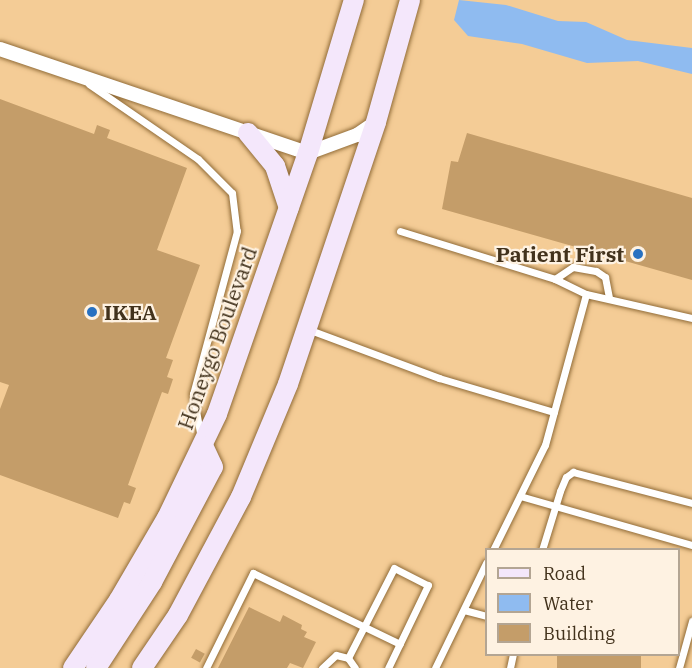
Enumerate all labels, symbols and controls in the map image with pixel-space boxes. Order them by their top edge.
place label: Patient First [496,241,624,267]
street label: Honeygo Boulevard [172,243,262,433]
marker: Patient First [629,245,647,263]
place label: IKEA [104,299,157,325]
marker: IKEA [85,305,99,319]
legend [485,548,680,656]
text: Road [543,562,586,585]
text: Water [543,592,593,615]
text: Building [543,622,615,645]

